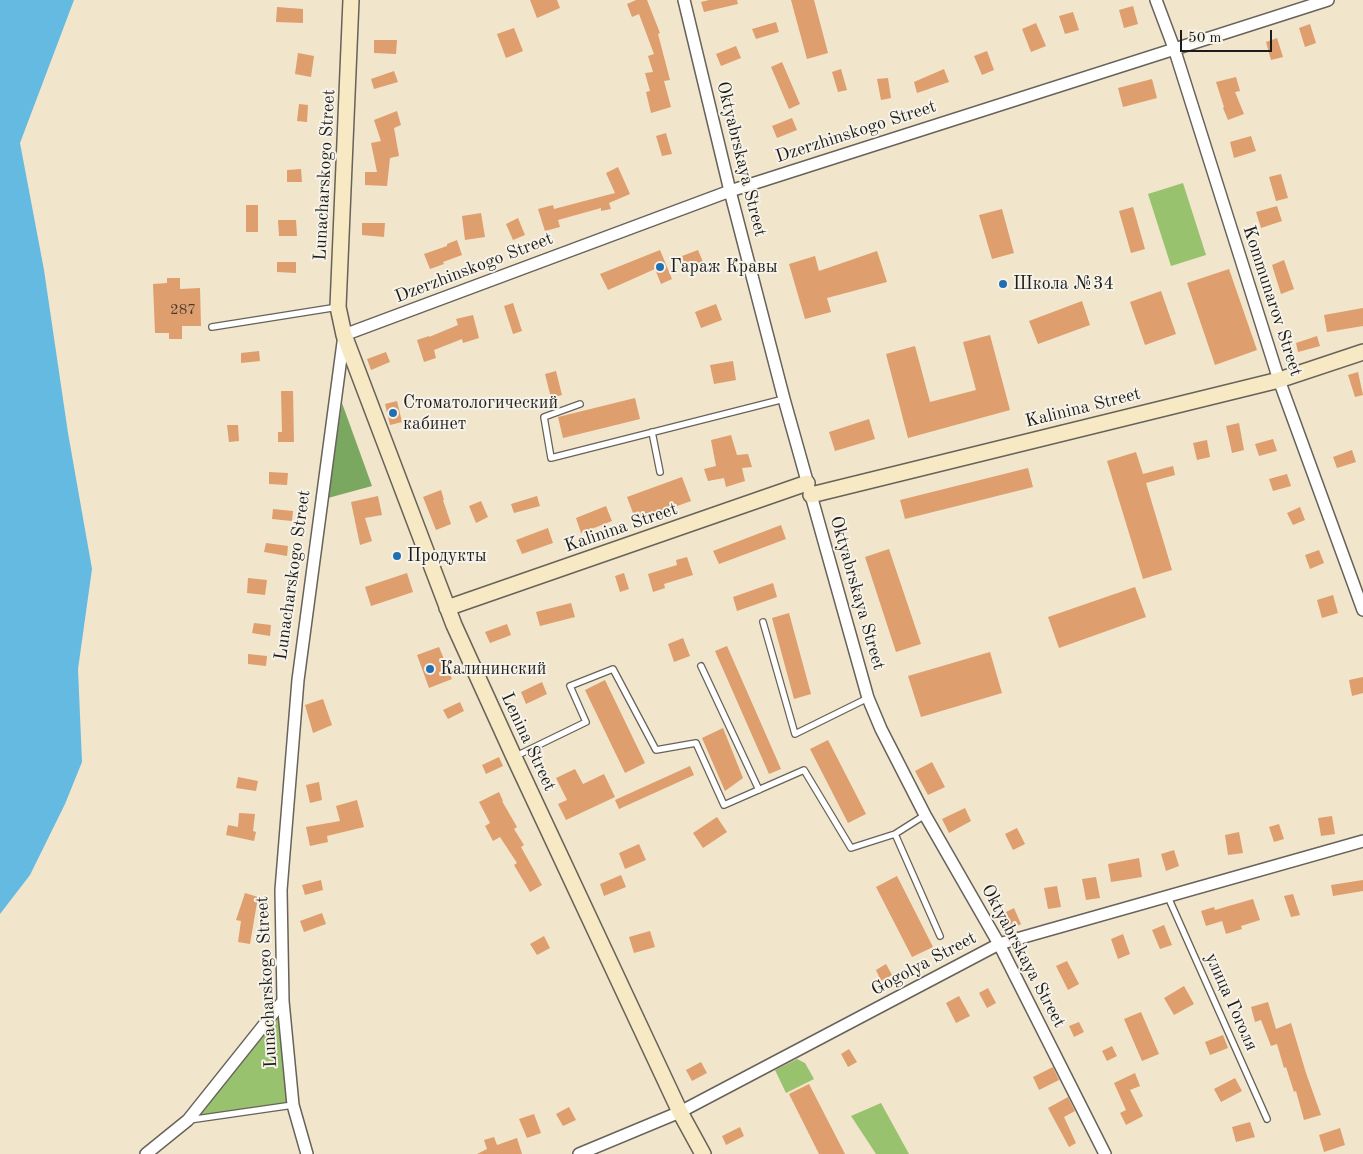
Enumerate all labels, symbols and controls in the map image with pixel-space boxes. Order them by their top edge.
scale bar [1183,20,1276,52]
text: 50 m [1188,31,1222,46]
street label: Oktyabrskaya Street [711,79,771,239]
street label: Lunacharskogo Street [310,89,340,261]
street label: Dzerzhinskogo Street [773,96,939,168]
street label: Kommunarov Street [1237,223,1307,379]
street label: Dzerzhinskogo Street [392,228,556,308]
place label: Гараж Кравы [670,256,778,278]
marker: Гараж Кравы [654,261,666,273]
place label: Школа №34 [1013,273,1114,295]
marker: Школа №34 [997,278,1009,290]
house number: 287 [170,301,196,319]
street label: Kalinina Street [1023,383,1143,433]
place label: Стоматологический кабинет [403,392,558,434]
marker: Стоматологический кабинет [387,407,399,419]
street label: Lunacharskogo Street [270,488,316,662]
street label: Kalinina Street [562,499,680,557]
street label: Oktyabrskaya Street [825,514,889,672]
place label: Продукты [407,545,487,567]
marker: Продукты [391,550,403,562]
place label: Калининский [440,658,546,680]
marker: Калининский [424,663,436,675]
street label: Lenina Street [496,689,560,795]
street label: Oktyabrskaya Street [976,881,1070,1031]
street label: Lunacharskogo Street [252,896,282,1068]
street label: Gogolya Street [868,927,980,1001]
street label: улица Гоголя [1200,950,1262,1054]

